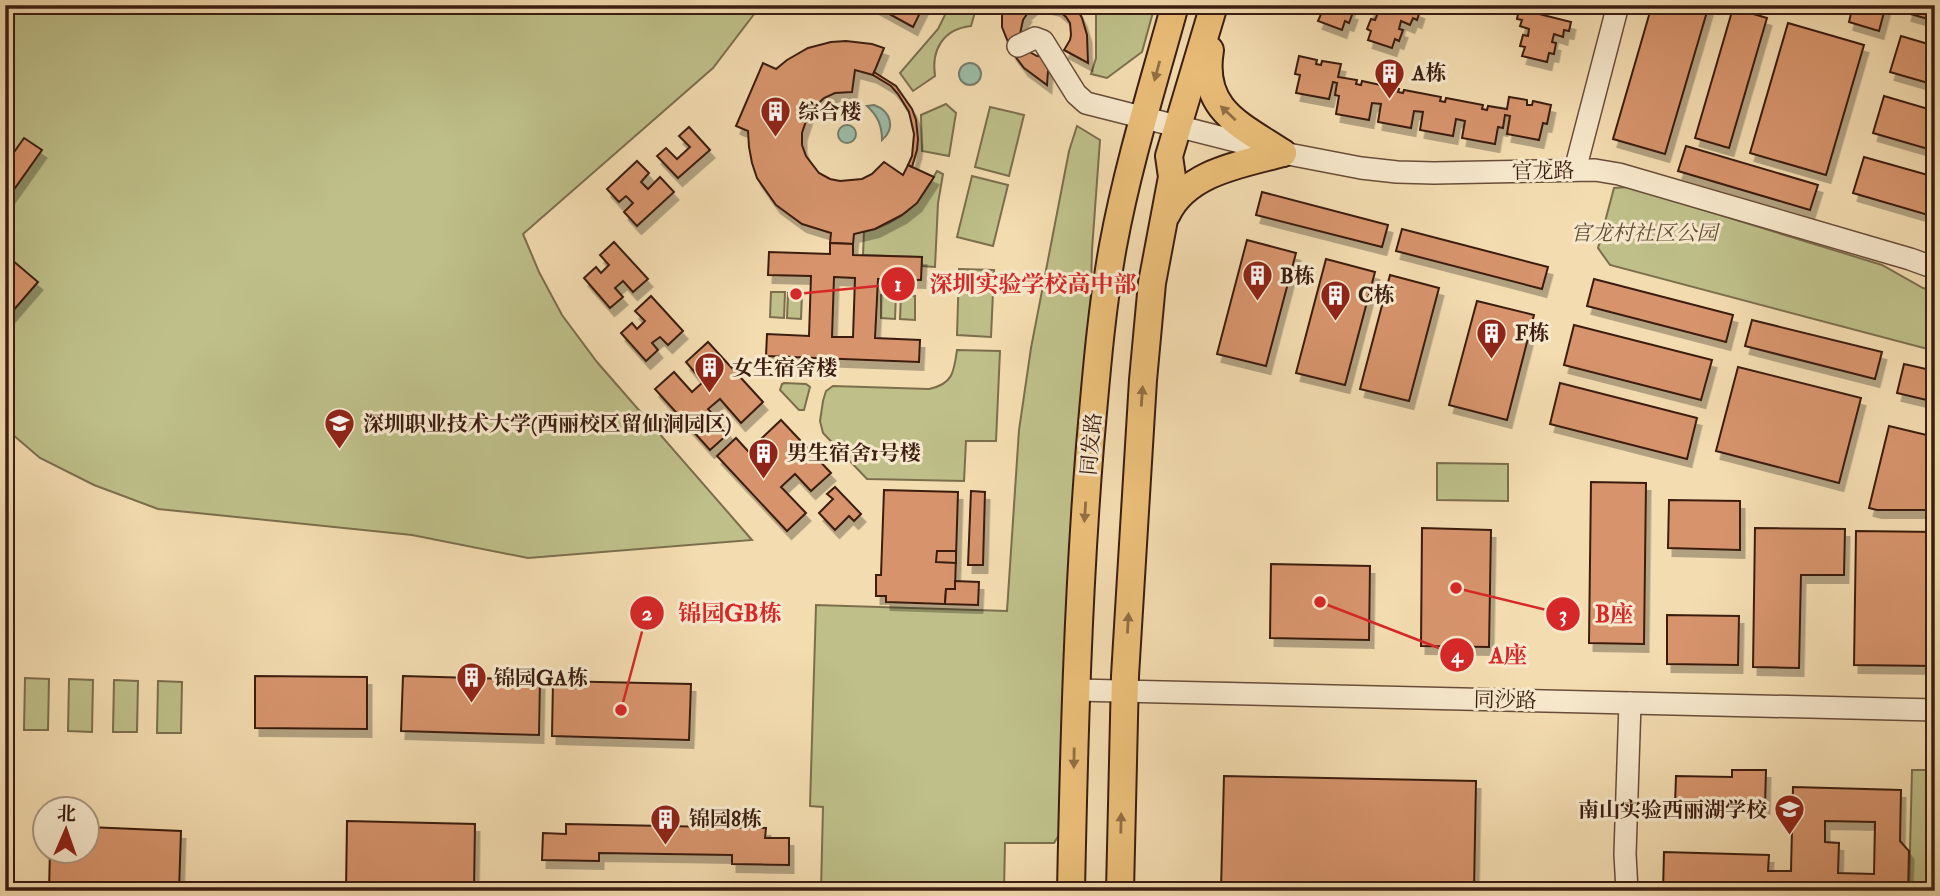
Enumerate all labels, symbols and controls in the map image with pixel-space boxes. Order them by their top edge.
building icon: A栋 [1372,56,1406,100]
one-way arrow [1151,60,1162,82]
place label: A栋 [1411,60,1446,87]
building icon: 综合楼 [758,95,792,139]
place label: 综合楼 [798,99,861,126]
one-way arrow [1220,106,1237,122]
street label: 官龙路 [1511,157,1575,186]
park label: 官龙村社区公园 [1571,220,1720,247]
building icon: B栋 [1240,259,1274,303]
callout: 深圳实验学校高中部 [880,262,1150,306]
place label: B栋 [1280,263,1315,290]
text: 深圳实验学校高中部 [930,270,1137,299]
text: 1 [894,271,902,298]
building icon: C栋 [1318,278,1352,322]
place label: C栋 [1358,282,1394,309]
building icon: F栋 [1475,316,1509,360]
place label: F栋 [1515,320,1549,347]
building icon: 女生宿舍楼 [692,351,726,395]
place label: 女生宿舍楼 [732,355,837,382]
one-way arrow [1137,384,1148,406]
school or university icon: 深圳职业技术大学(西丽校区留仙洞园区) [323,407,357,451]
place label: 深圳职业技术大学(西丽校区留仙洞园区) [363,411,731,438]
street label: 同发路 [1075,411,1108,477]
building icon: 男生宿舍1号楼 [747,436,781,480]
place label: 男生宿舍1号楼 [787,440,921,467]
one-way arrow [1079,501,1090,523]
callout: 锦园GB栋 [629,591,796,635]
callout: B座 [1546,592,1647,636]
text: 锦园GB栋 [678,599,782,628]
text: 2 [642,600,653,627]
text: B座 [1595,600,1633,629]
text: 3 [1559,601,1567,628]
one-way arrow [1123,611,1134,633]
callout: A座 [1440,633,1540,677]
text: A座 [1488,641,1527,670]
text: 4 [1450,642,1464,669]
building icon: 锦园GA栋 [454,661,488,705]
place label: 锦园GA栋 [494,665,588,692]
street label: 同沙路 [1473,686,1537,715]
one-way arrow [1068,747,1080,769]
school or university icon: 南山实验西丽湖学校 [1773,793,1807,837]
north arrow [32,794,102,864]
place label: 南山实验西丽湖学校 [1578,797,1767,824]
text: 北 [57,802,76,826]
building icon: 锦园8栋 [649,802,683,846]
place label: 锦园8栋 [689,806,762,833]
one-way arrow [1116,811,1127,833]

